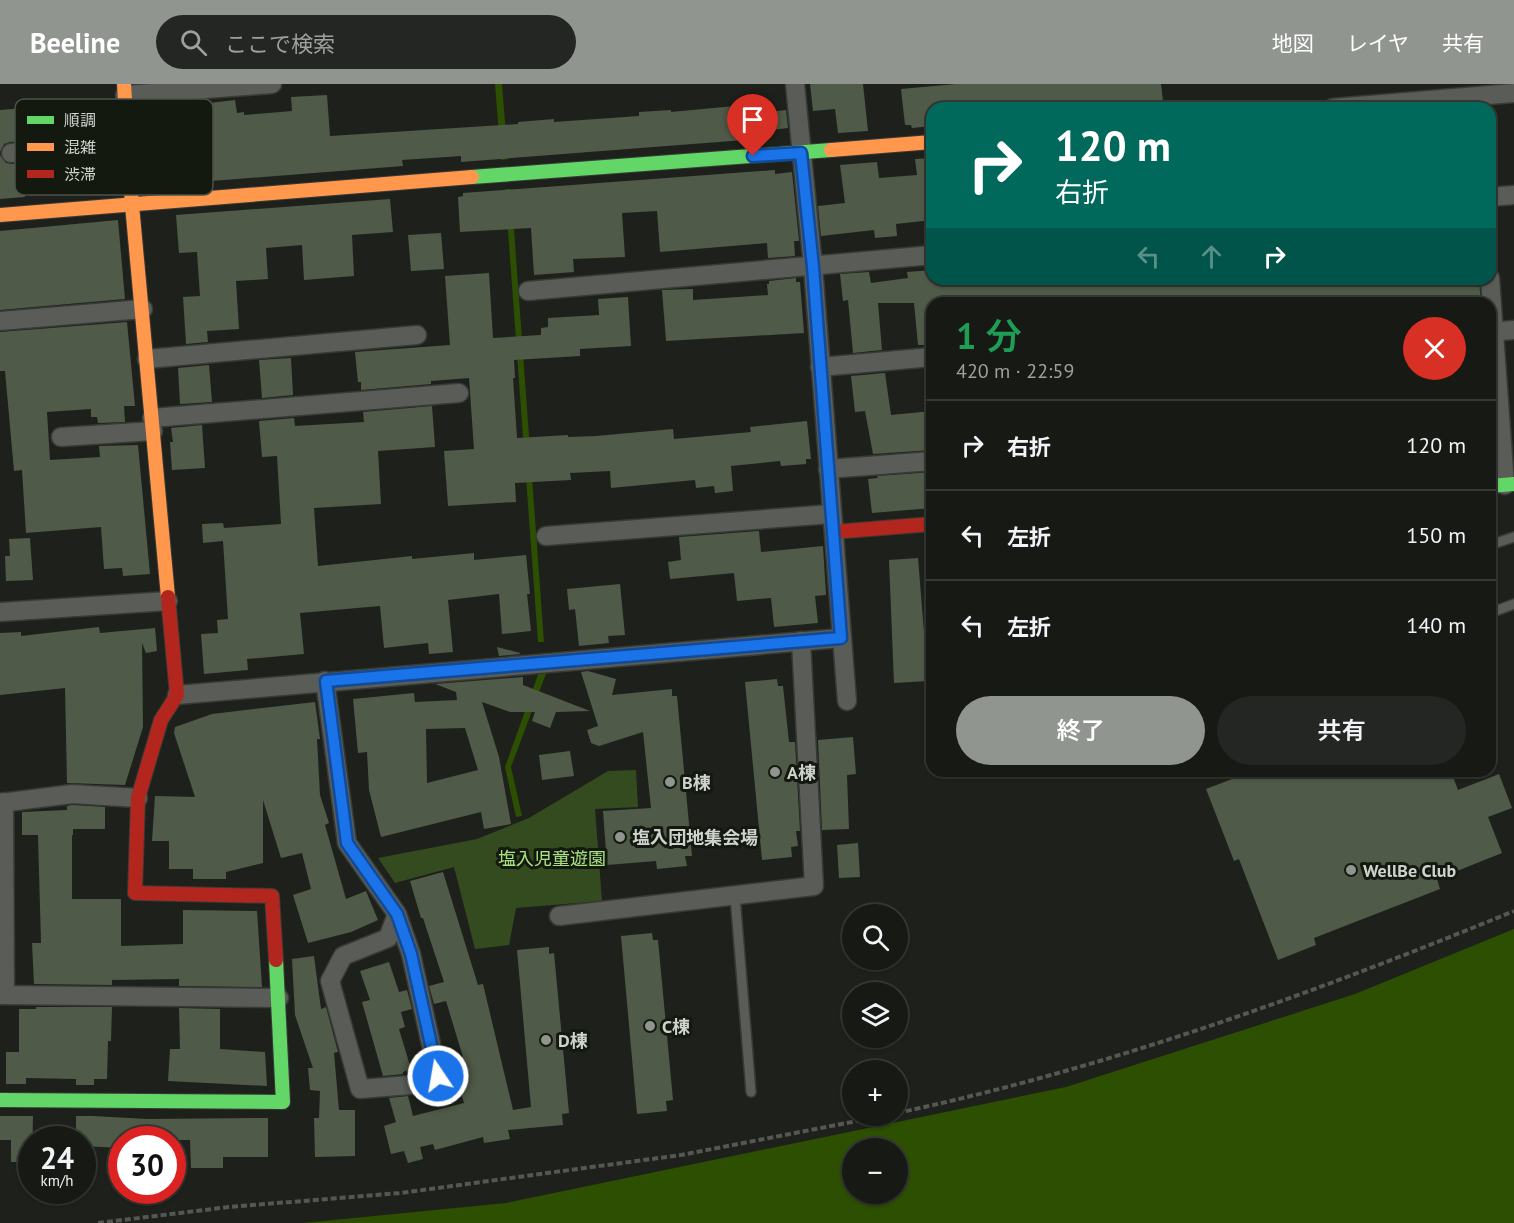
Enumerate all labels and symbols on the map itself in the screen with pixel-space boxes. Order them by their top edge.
pin [727,94,778,156]
legend [15,99,213,195]
text: 順調 [64,110,96,130]
text: 混雑 [64,137,96,157]
text: 渋滞 [64,164,96,184]
place label: A棟 [787,761,816,784]
marker: A棟 [768,765,782,779]
place label: B棟 [682,771,711,794]
marker: B棟 [663,775,677,789]
place label: 塩入団地集会場 [632,826,758,849]
marker: 塩入団地集会場 [613,830,627,844]
park label: 塩入児童遊園 [498,847,606,870]
place label: WellBe Club [1363,859,1456,882]
marker: WellBe Club [1344,863,1358,877]
place label: C棟 [662,1015,690,1038]
marker: C棟 [643,1019,657,1033]
place label: D棟 [558,1029,588,1052]
marker: D棟 [539,1033,553,1047]
position arrow [406,1044,470,1108]
speed limit sign: 30 [108,1126,186,1204]

